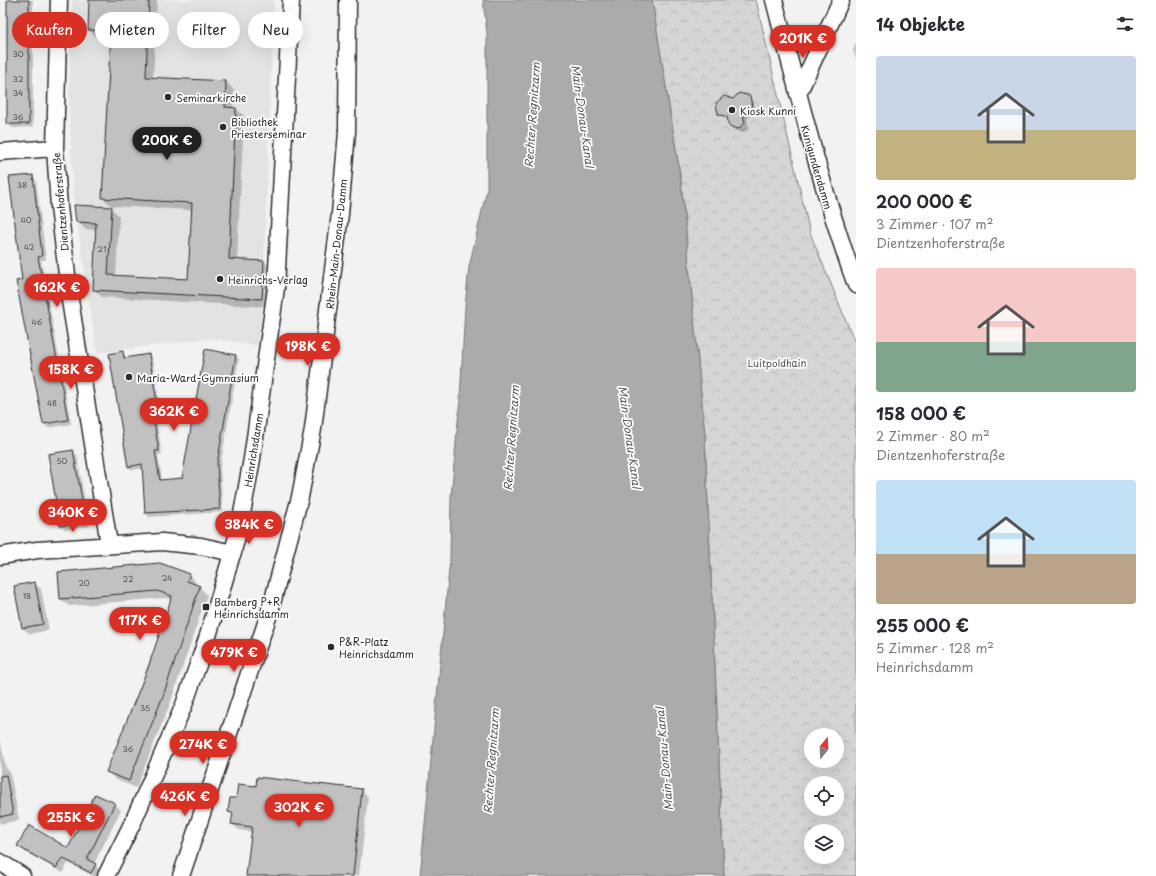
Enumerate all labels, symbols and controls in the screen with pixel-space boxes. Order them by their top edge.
text: 14 Objekte [876,11,965,37]
chip: Kaufen [12,12,87,48]
chip: Mieten [95,12,169,48]
chip: Filter [177,12,240,48]
chip: Neu [248,12,303,48]
icon: filters [1114,13,1136,35]
pin: 201K € [770,25,836,59]
text: 201K € [779,28,827,47]
house number: 30 [12,48,24,60]
water label: Rechter Regnitzarm [520,61,544,168]
water label: Main-Donau-Kanal [567,64,599,170]
house number: 32 [13,73,24,85]
icon: home [970,82,1042,154]
house number: 34 [13,87,23,99]
place label: Seminarkirche [176,90,246,105]
marker: Seminarkirche [163,92,173,102]
place label: Kiosk Kunni [740,103,796,118]
marker: Kiosk Kunni [727,105,737,115]
house number: 36 [13,111,24,123]
place label: Bibliothek Priesterseminar [231,114,307,141]
marker: Bibliothek Priesterseminar [218,122,228,132]
street label: Kunigundendamm [798,123,836,211]
pin: 200K € [134,127,200,161]
text: 200K € [142,130,193,149]
street label: Dientzenhoferstraße [48,152,72,252]
street label: Rhein-Main-Donau-Damm [322,178,350,310]
house number: 38 [17,179,27,191]
text: 200 000 € [876,188,972,214]
house number: 40 [20,214,32,226]
text: 3 Zimmer · 107 m² [876,214,993,233]
text: Dientzenhoferstraße [876,233,1005,252]
house number: 42 [24,241,35,253]
house number: 21 [97,243,107,255]
place label: Heinrichs-Verlag [228,272,308,287]
pin: 162K € [24,274,90,308]
marker: Heinrichs-Verlag [215,274,225,284]
text: 162K € [33,277,81,296]
icon: home [970,294,1042,366]
house number: 46 [32,316,43,328]
pin: 198K € [275,333,341,367]
text: 198K € [285,336,331,355]
park label: Luitpoldhain [747,355,807,370]
pin: 158K € [38,356,104,390]
text: 158K € [48,359,94,378]
place label: Maria-Ward-Gymnasium [137,370,259,386]
marker: Maria-Ward-Gymnasium [124,372,134,382]
water label: Rechter Regnitzarm [499,384,523,491]
water label: Main-Donau-Kanal [614,385,646,491]
house number: 48 [47,397,57,409]
pin: 362K € [141,398,207,432]
text: 158 000 € [876,400,966,426]
text: 362K € [149,401,199,420]
street label: Heinrichsdamm [240,412,266,488]
text: 2 Zimmer · 80 m² [876,426,990,445]
text: Dientzenhoferstraße [876,445,1005,464]
house number: 50 [57,455,68,467]
pin: 340K € [40,499,106,533]
text: 340K € [48,502,98,521]
icon: home [970,506,1042,578]
pin: 384K € [216,511,282,545]
text: 384K € [224,514,274,533]
house number: 24 [162,572,172,584]
house number: 22 [123,573,133,585]
house number: 20 [78,577,90,589]
house number: 18 [23,590,31,602]
place label: Bamberg P+R Heinrichsdamm [214,594,289,621]
marker: Bamberg P+R Heinrichsdamm [201,602,211,612]
pin: 117K € [107,607,173,641]
text: 117K € [118,610,162,629]
text: 255 000 € [876,612,969,638]
place label: P&R-Platz Heinrichsdamm [339,634,414,661]
text: 5 Zimmer · 128 m² [876,638,994,657]
pin: 479K € [201,639,267,673]
text: 479K € [210,642,258,661]
marker: P&R-Platz Heinrichsdamm [326,642,336,652]
text: Heinrichsdamm [876,657,973,676]
house number: 35 [140,702,150,714]
water label: Main-Donau-Kanal [651,705,677,811]
water label: Rechter Regnitzarm [479,707,503,814]
north arrow [804,728,844,768]
map controls [804,728,844,864]
pin: 274K € [170,731,236,765]
text: 274K € [179,734,227,753]
house number: 36 [123,743,134,755]
button: locate [804,776,844,816]
pin: 426K € [152,783,218,817]
text: 426K € [160,786,210,805]
pin: 302K € [266,794,332,828]
text: 302K € [274,797,324,816]
pin: 255K € [38,804,104,838]
text: 255K € [47,807,95,826]
button: layers [804,824,844,864]

